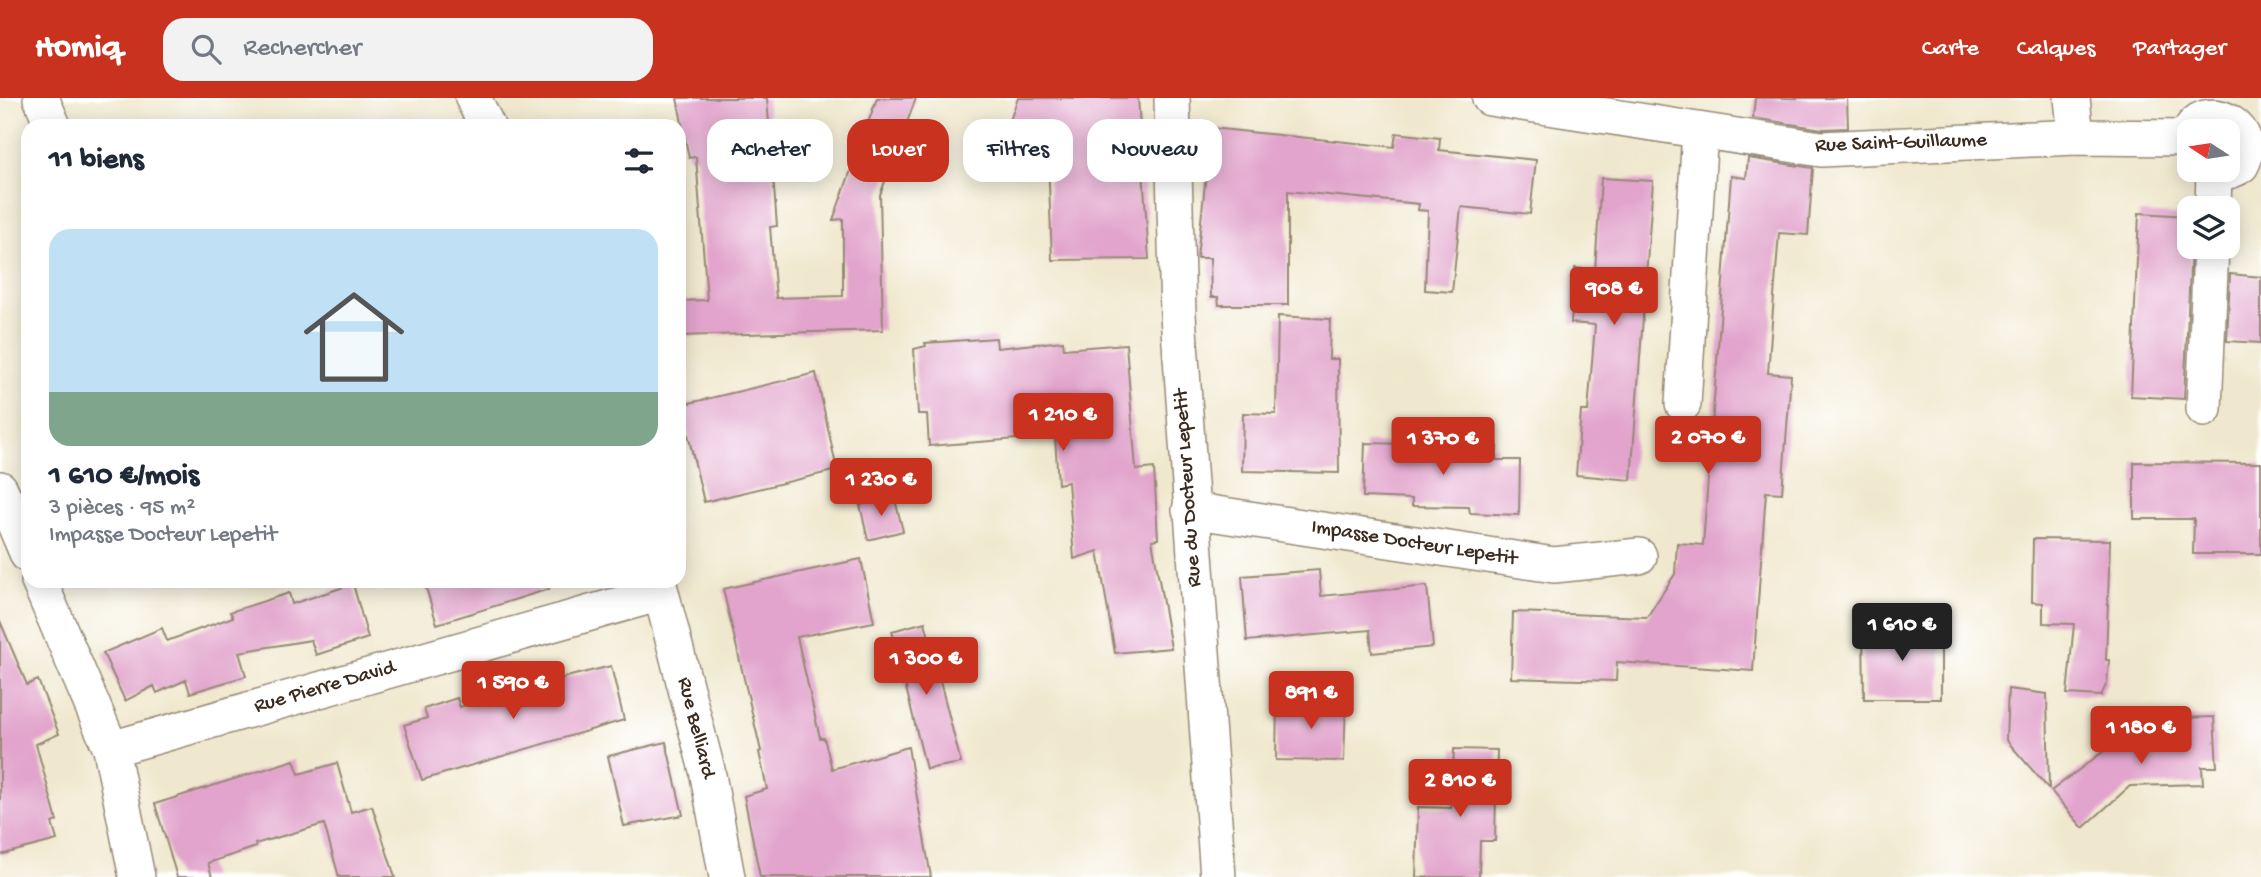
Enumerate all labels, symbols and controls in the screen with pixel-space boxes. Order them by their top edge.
search box [163,18,653,81]
text: Homiq [35,30,121,68]
icon: search [187,30,225,68]
text: Rechercher [243,34,361,65]
text: Carte [1922,35,1979,64]
text: Calques [2017,35,2095,64]
text: Partager [2133,35,2226,64]
chip: Acheter [707,119,833,182]
chip: Louer [847,119,949,182]
chip: Filtres [963,119,1073,182]
chip: Nouveau [1087,119,1222,182]
north arrow [2177,119,2240,182]
map controls [2177,119,2240,259]
street label: Rue Saint-Guillaume [1815,128,1989,159]
icon: filters [620,142,658,180]
text: 11 biens [49,144,143,179]
button: layers [2177,196,2240,259]
pin: 908 € [1565,268,1663,327]
icon: home [291,274,417,400]
text: 908 € [1586,276,1642,303]
street label: Rue du Docteur Lepetit [1169,386,1208,588]
pin: 1 210 € [998,394,1128,453]
text: 1 210 € [1029,402,1097,429]
pin: 2 070 € [1643,416,1773,476]
pin: 1 370 € [1378,418,1508,477]
text: 2 070 € [1671,425,1745,452]
text: 1 370 € [1408,426,1478,453]
pin: 1 230 € [816,458,946,518]
text: 1 610 €/mois [49,460,199,495]
text: 1 230 € [846,467,916,494]
text: 3 pièces · 95 m² [49,495,195,522]
street label: Impasse Docteur Lepetit [1309,515,1521,573]
text: Impasse Docteur Lepetit [49,522,277,549]
pin: 1 610 € [1837,603,1967,663]
text: 1 610 € [1868,612,1936,639]
pin: 1 300 € [861,638,991,697]
text: 1 300 € [890,646,962,673]
street label: Rue Pierre David [251,655,400,720]
pin: 1 590 € [448,662,578,721]
text: 1 590 € [478,670,548,697]
pin: 891 € [1262,672,1360,731]
street label: Rue Belliard [670,675,720,783]
text: 891 € [1285,680,1337,707]
pin: 1 180 € [2076,706,2206,766]
text: 1 180 € [2107,715,2175,742]
pin: 2 810 € [1395,760,1525,819]
text: 2 810 € [1425,768,1495,795]

